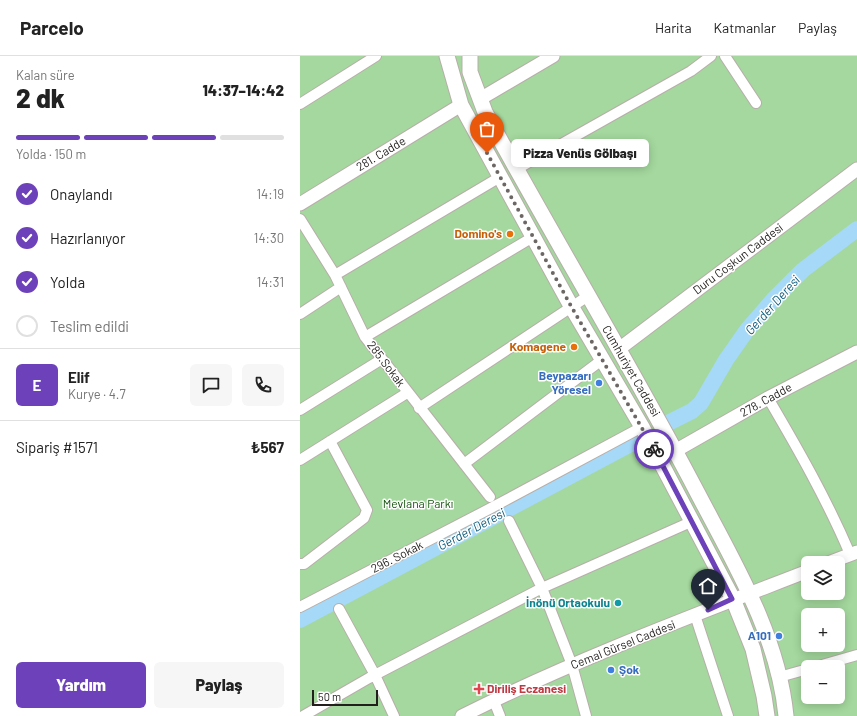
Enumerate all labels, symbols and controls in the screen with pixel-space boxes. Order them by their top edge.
text: Parcelo [20,16,84,39]
text: Harita [655,19,692,36]
text: Katmanlar [714,19,776,36]
text: Paylaş [798,19,837,36]
text: Kalan süre [16,67,75,83]
text: 14:37–14:42 [202,81,284,99]
text: 2 dk [16,82,65,113]
pin [470,112,504,153]
icon: bag [476,118,498,140]
street label: 281. Cadde [353,133,408,173]
callout: Pizza Venüs Gölbaşı [511,139,649,167]
text: Pizza Venüs Gölbaşı [523,145,637,161]
text: Yolda · 150 m [16,146,86,162]
icon: check [16,183,38,205]
text: Onaylandı [50,185,112,203]
text: 14:19 [257,186,284,202]
street label: Duru Coşkun Caddesi [690,220,785,297]
place label: Domino's [454,226,502,240]
icon: check [16,227,38,249]
text: Hazırlanıyor [50,229,125,247]
marker: Domino's [505,229,515,239]
text: 14:30 [254,230,284,246]
icon: check [16,271,38,293]
water label: Gerder Deresi [741,272,803,338]
text: Yolda [50,273,85,291]
text: 14:31 [257,274,284,290]
text: Teslim edildi [50,317,129,335]
street label: Cumhuriyet Caddesi [600,322,664,419]
street label: 285.Sokak [365,338,409,389]
place label: Komagene [510,339,566,353]
marker: Komagene [569,342,579,352]
button: chat [190,364,232,406]
button: phone [242,364,284,406]
text: Elif [68,368,90,386]
place label: Beypazarı Yöresel [539,368,591,396]
text: E [33,376,41,394]
marker: Beypazarı Yöresel [594,378,604,388]
street label: 278. Cadde [737,379,794,419]
text: Kurye · 4.7 [68,386,126,402]
courier [634,429,674,469]
text: Sipariş #1571 [16,438,98,456]
text: ₺567 [251,438,284,456]
icon: bike [643,438,665,460]
park label: Mevlana Parkı [383,496,453,510]
water label: Gerder Deresi [435,504,508,553]
street label: 296. Sokak [368,537,425,575]
map controls [801,556,845,704]
button: layers [801,556,845,600]
pin [691,569,725,610]
icon: home [697,575,719,597]
place label: İnönü Ortaokulu [526,595,610,609]
marker: İnönü Ortaokulu [613,598,623,608]
button: + [801,608,845,652]
street label: Cemal Gürsel Caddesi [568,617,677,671]
place label: A101 [748,628,771,642]
marker: A101 [774,631,784,641]
button: − [801,660,845,704]
button: Yardım [16,662,146,708]
button: Paylaş [154,662,284,708]
place label: Şok [619,662,640,676]
marker: Şok [606,665,616,675]
place label: Diriliş Eczanesi [487,681,566,695]
marker: Diriliş Eczanesi [474,684,484,694]
scale bar [312,688,378,707]
text: 50 m [318,690,341,703]

